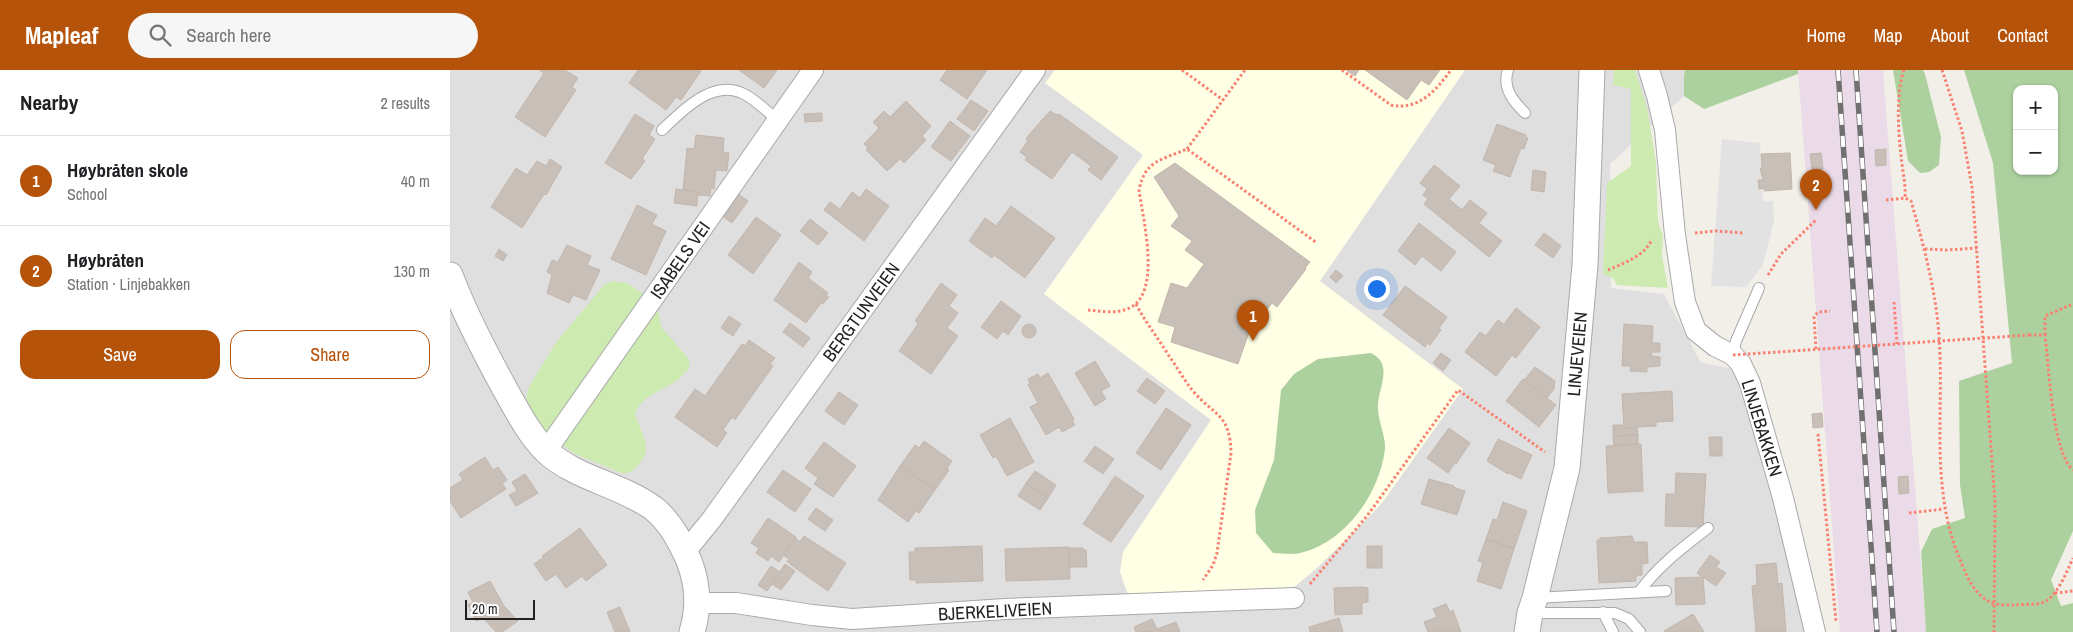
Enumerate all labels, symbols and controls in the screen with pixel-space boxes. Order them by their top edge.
search box [128,13,478,58]
text: Mapleaf [25,19,98,51]
icon: search [146,21,174,49]
text: Search here [186,22,271,48]
text: Home [1806,23,1846,48]
text: Map [1874,23,1903,48]
text: About [1931,23,1969,48]
text: Contact [1997,23,2048,48]
map controls [2013,85,2058,175]
button: + [2013,85,2058,130]
text: Nearby [20,88,78,117]
text: 2 results [380,92,430,114]
button: − [2013,130,2058,175]
text: Høybråten skole [67,157,188,183]
pin: 2 [1800,169,1832,210]
text: 1 [32,170,40,192]
text: 40 m [401,170,430,192]
text: School [67,183,107,205]
street label: ISABELS VEI [644,216,716,304]
text: Høybråten [67,247,144,273]
street label: BERGTUNVEIEN [817,258,905,366]
text: 2 [32,260,40,282]
text: 130 m [394,260,430,282]
text: Station · Linjebakken [67,273,190,295]
your location [1364,276,1390,302]
pin: 1 [1237,300,1269,341]
street label: LINJEVEIEN [1561,311,1593,397]
button: Save [20,330,220,379]
button: Share [230,330,430,379]
street label: LINJEBAKKEN [1735,376,1789,480]
street label: BJERKELIVEIEN [937,596,1053,626]
scale bar [465,597,535,620]
text: 20 m [472,600,498,618]

